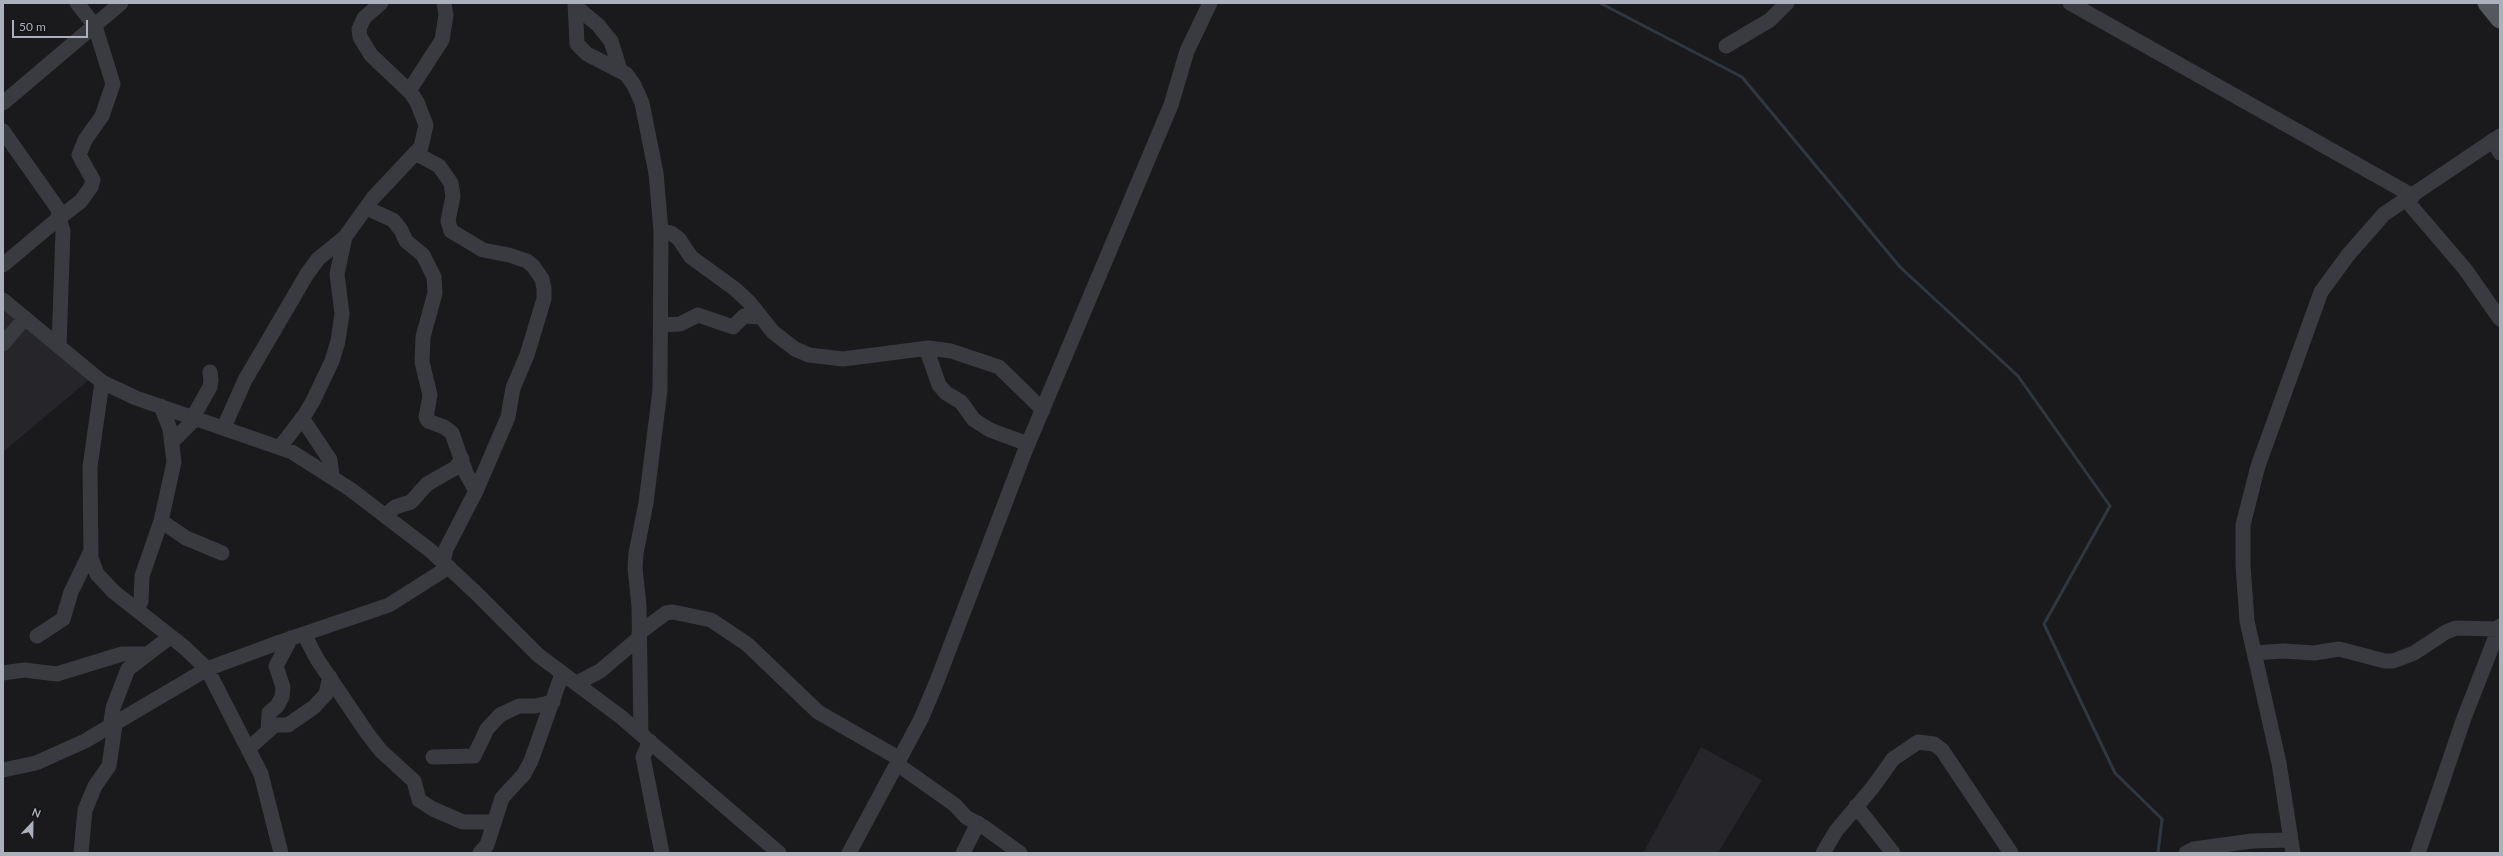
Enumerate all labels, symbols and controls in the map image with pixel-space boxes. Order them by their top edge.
scale bar [14,12,90,38]
text: 50 m [19,19,46,34]
north arrow [12,804,52,844]
text: N [30,805,43,820]

